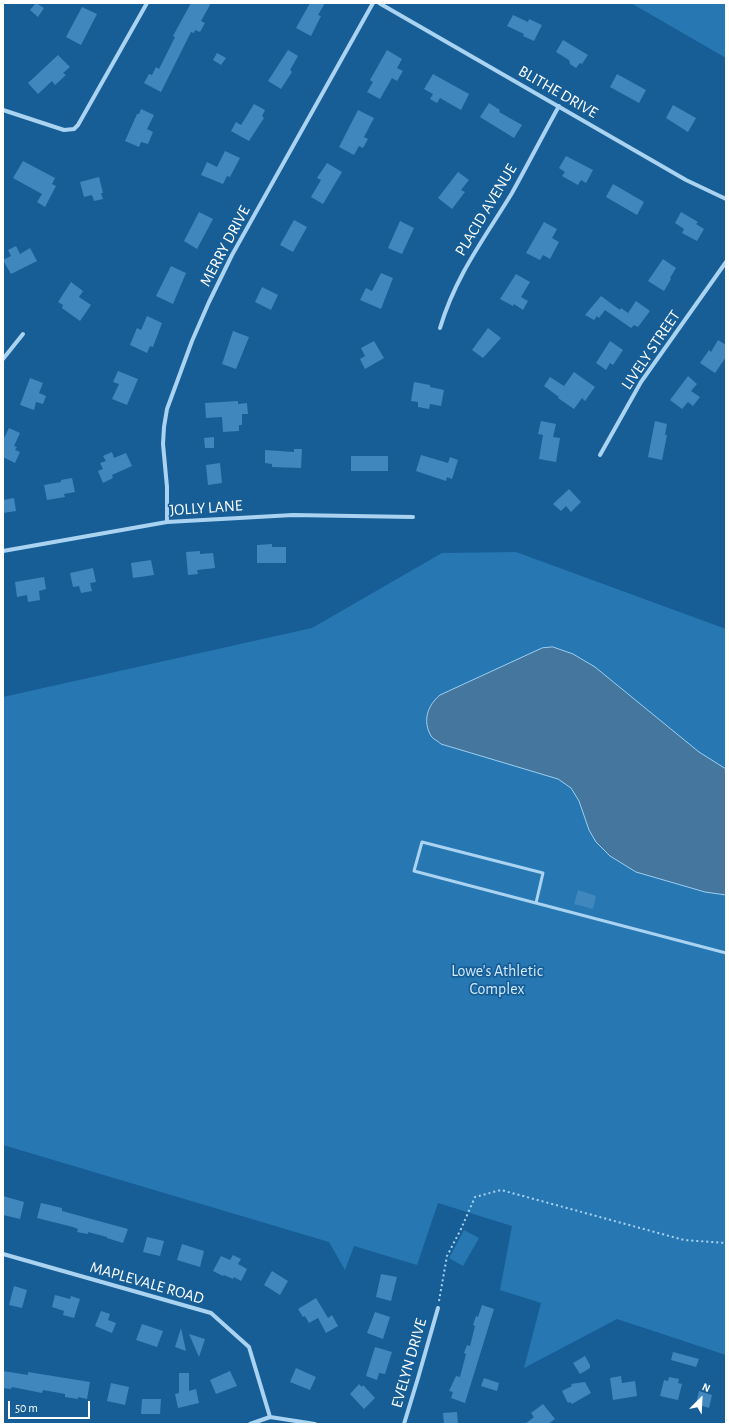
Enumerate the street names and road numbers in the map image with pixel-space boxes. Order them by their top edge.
street label: BLITHE DRIVE [515,62,601,122]
street label: PLACID AVENUE [451,161,521,259]
street label: MERRY DRIVE [196,202,254,290]
street label: LIVELY STREET [617,307,685,393]
street label: JOLLY LANE [169,496,243,520]
street label: MAPLEVALE ROAD [88,1258,206,1308]
street label: EVELYN DRIVE [387,1316,431,1410]

